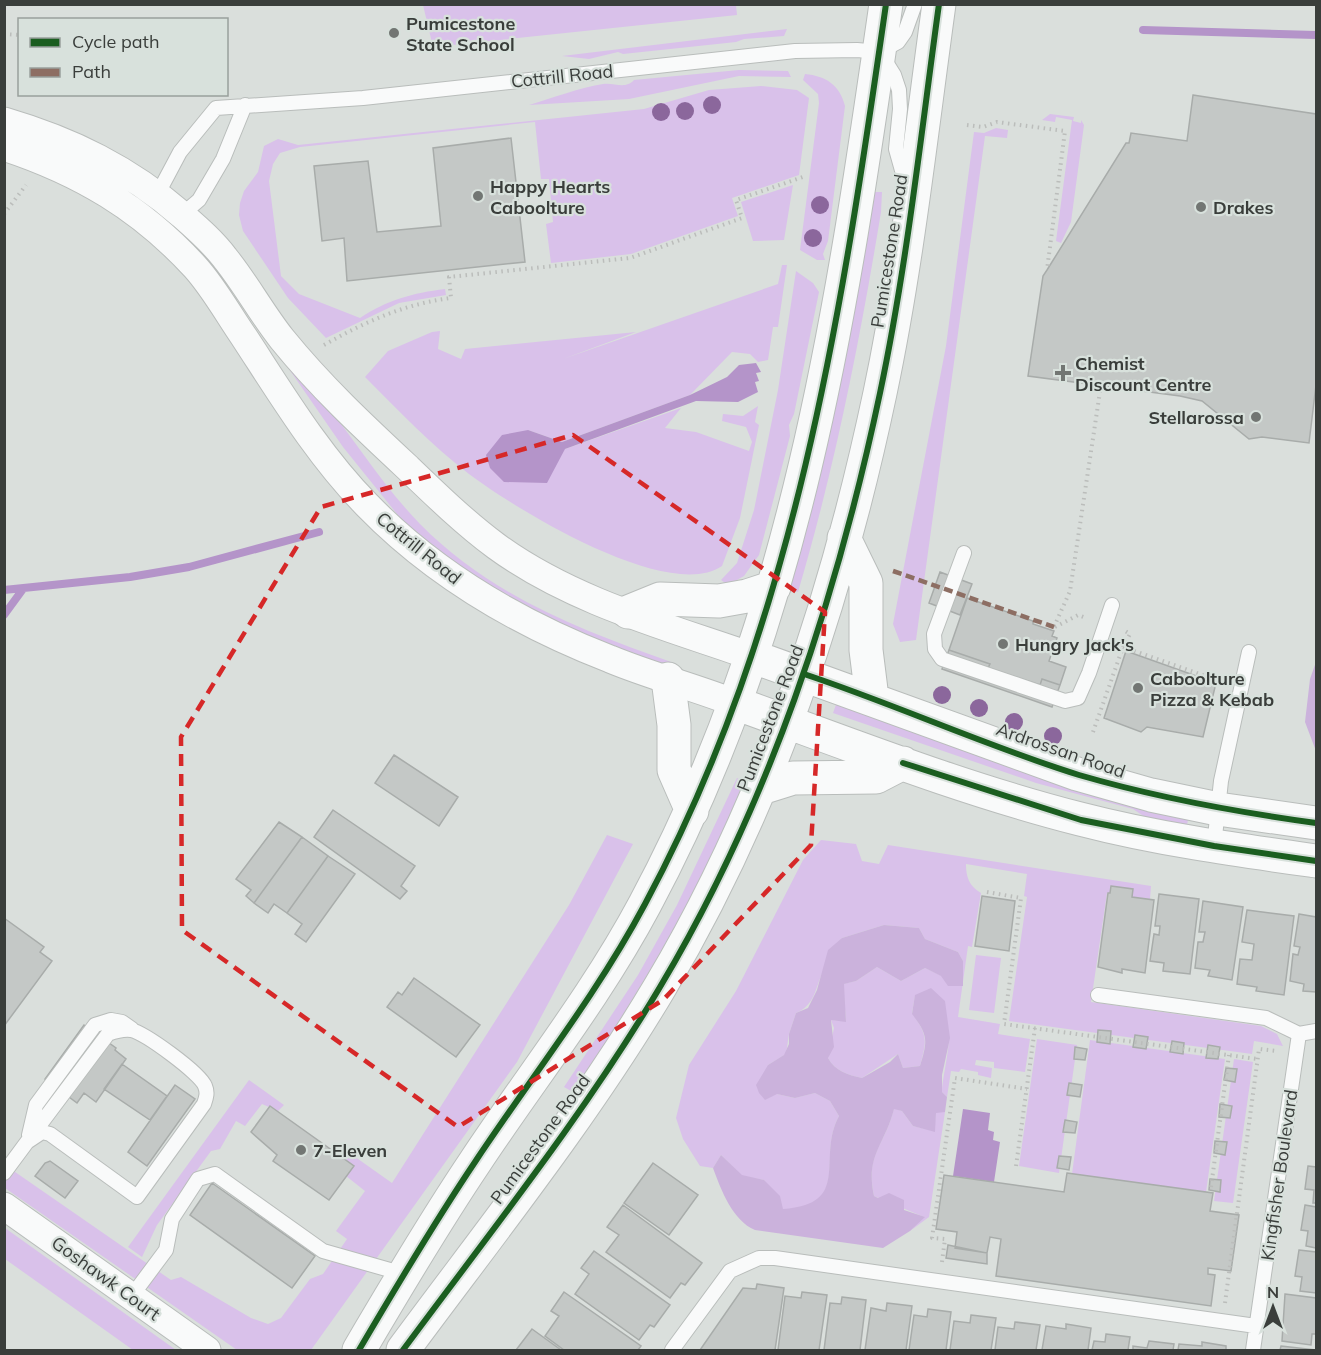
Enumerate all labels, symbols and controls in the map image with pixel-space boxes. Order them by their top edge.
place label: Pumicestone State School [406,12,515,56]
legend [18,18,228,96]
marker: Pumicestone State School [387,26,401,40]
text: Cycle path [72,30,159,53]
street label: Cottrill Road [510,59,614,93]
text: Path [72,60,111,83]
street label: Pumicestone Road [866,173,912,329]
place label: Happy Hearts Caboolture [490,175,610,219]
marker: Happy Hearts Caboolture [471,189,485,203]
place label: Drakes [1213,196,1274,219]
marker: Drakes [1194,200,1208,214]
place label: Chemist Discount Centre [1075,352,1211,396]
marker: Chemist Discount Centre [1056,366,1070,380]
place label: Stellarossa [1149,406,1244,429]
marker: Stellarossa [1249,410,1263,424]
street label: Cottrill Road [372,507,466,589]
place label: Hungry Jack's [1015,633,1134,656]
marker: Hungry Jack's [996,637,1010,651]
street label: Pumicestone Road [731,641,809,795]
place label: Caboolture Pizza & Kebab [1150,667,1274,711]
marker: Caboolture Pizza & Kebab [1131,681,1145,695]
street label: Ardrossan Road [993,717,1129,783]
street label: Pumicestone Road [485,1070,595,1208]
street label: Kingfisher Boulevard [1256,1088,1302,1262]
place label: 7-Eleven [313,1139,387,1162]
marker: 7-Eleven [294,1143,308,1157]
street label: Goshawk Court [47,1231,165,1325]
north arrow [1243,1277,1303,1337]
text: N [1267,1282,1279,1302]

